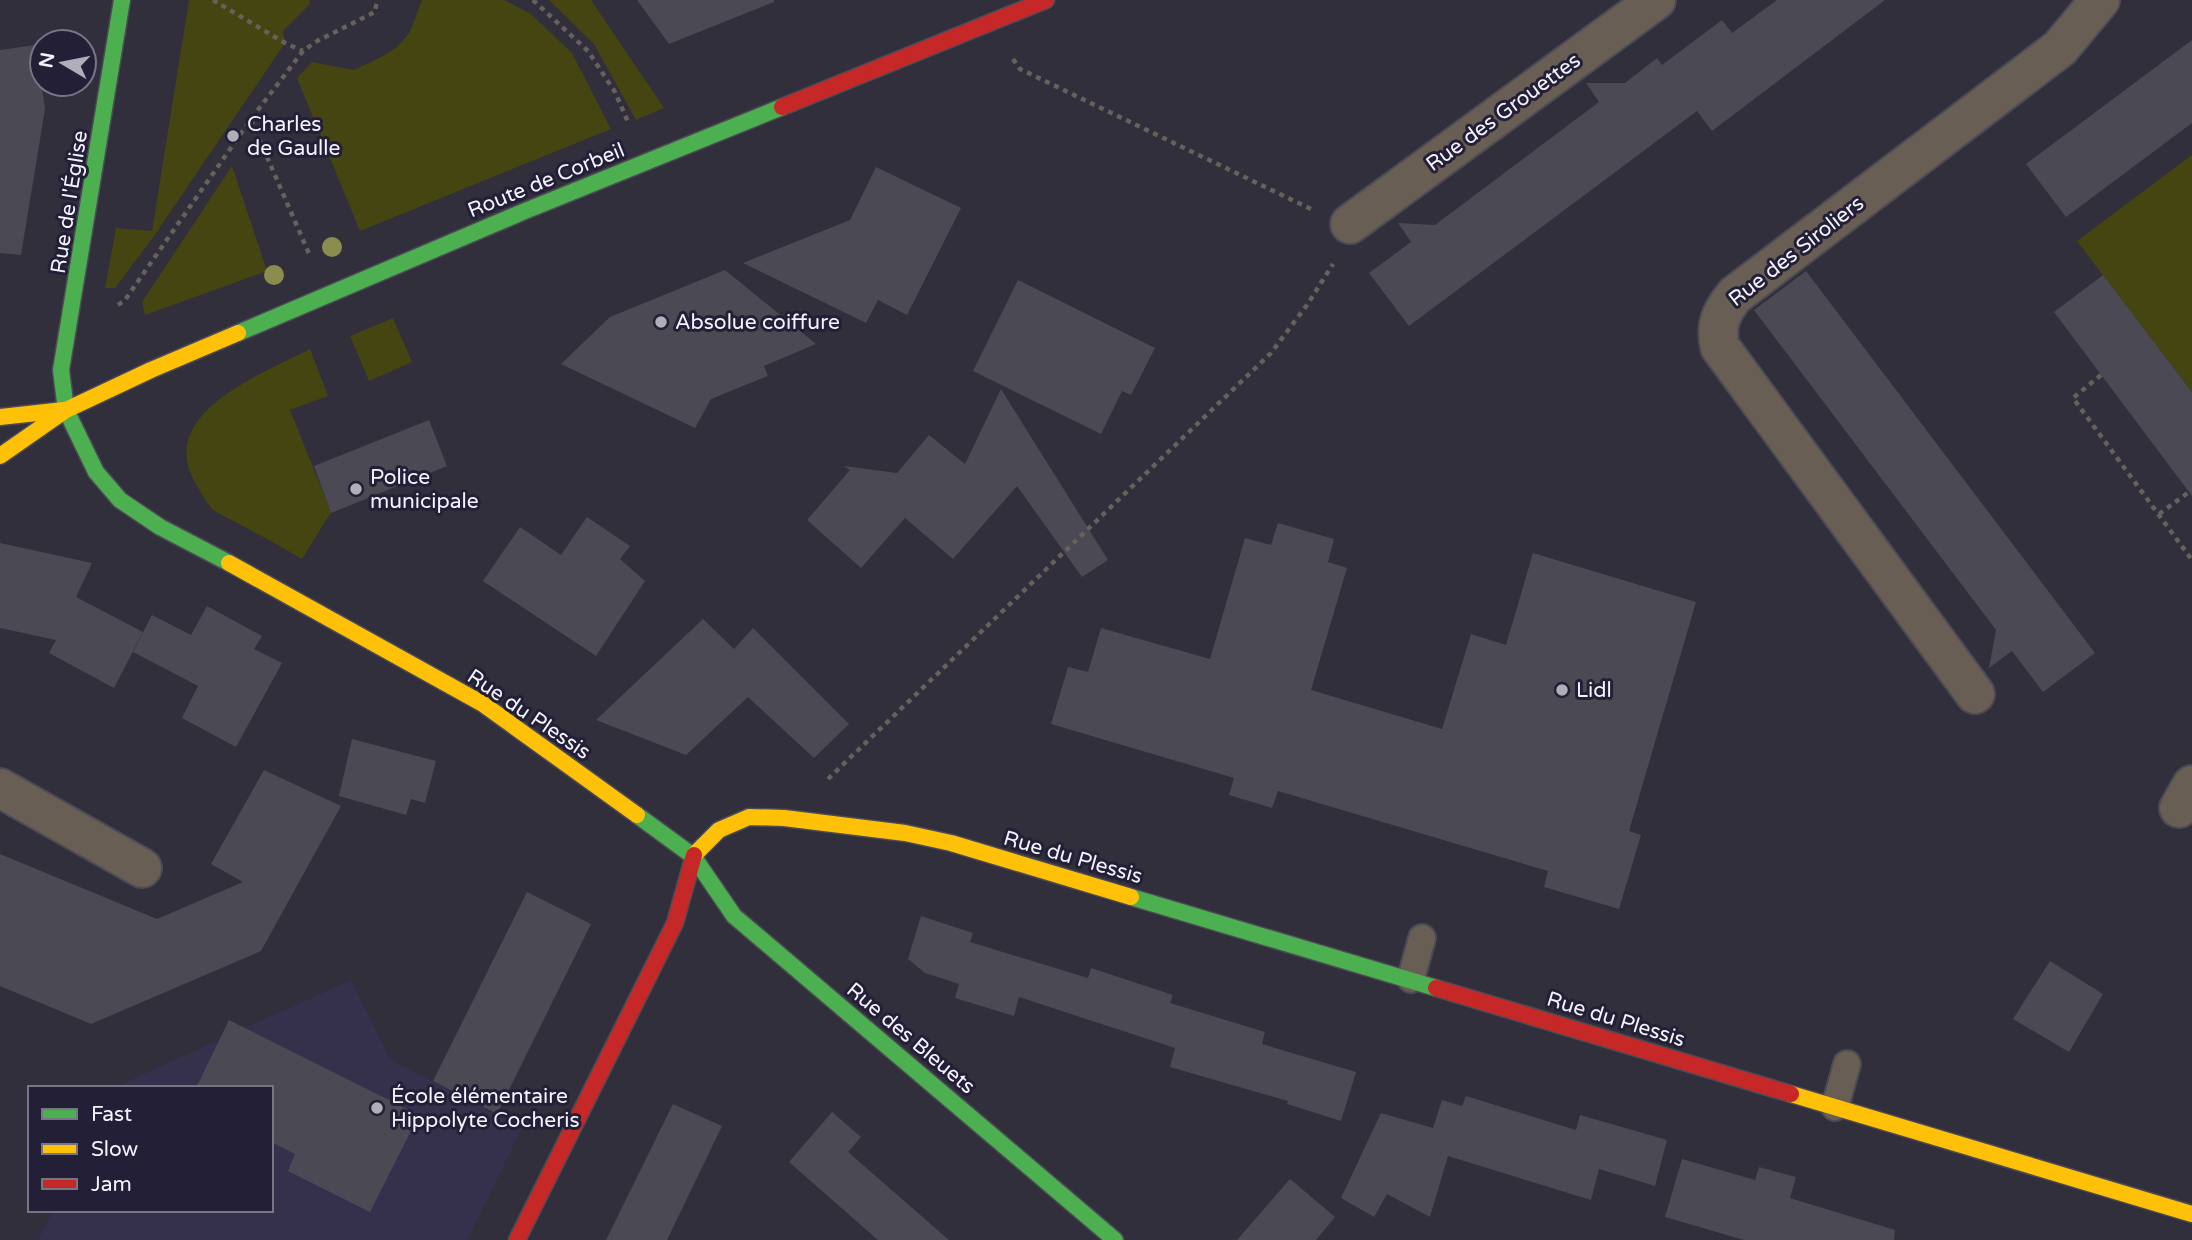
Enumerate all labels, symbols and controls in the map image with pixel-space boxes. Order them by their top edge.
north arrow [28,28,98,98]
street label: Rue des Grouettes [1421,48,1585,177]
text: N [35,51,59,70]
place label: Charles de Gaulle [247,112,340,161]
marker: Charles de Gaulle [225,128,241,144]
street label: Rue de l'Église [46,129,93,275]
street label: Route de Corbeil [464,138,628,223]
street label: Rue des Siroliers [1724,191,1869,312]
place label: Absolue coiffure [675,310,840,335]
marker: Absolue coiffure [653,314,669,330]
place label: Police municipale [370,465,479,514]
marker: Police municipale [348,481,364,497]
street label: Rue du Plessis [462,664,595,765]
place label: Lidl [1576,678,1612,703]
marker: Lidl [1554,682,1570,698]
street label: Rue du Plessis [1001,826,1145,889]
street label: Rue des Bleuets [841,977,980,1099]
street label: Rue du Plessis [1544,987,1688,1052]
place label: École élémentaire Hippolyte Cocheris [391,1084,580,1133]
legend [28,1086,273,1212]
marker: École élémentaire Hippolyte Cocheris [369,1100,385,1116]
text: Fast [91,1102,132,1127]
text: Slow [91,1137,139,1162]
text: Jam [91,1172,132,1197]

